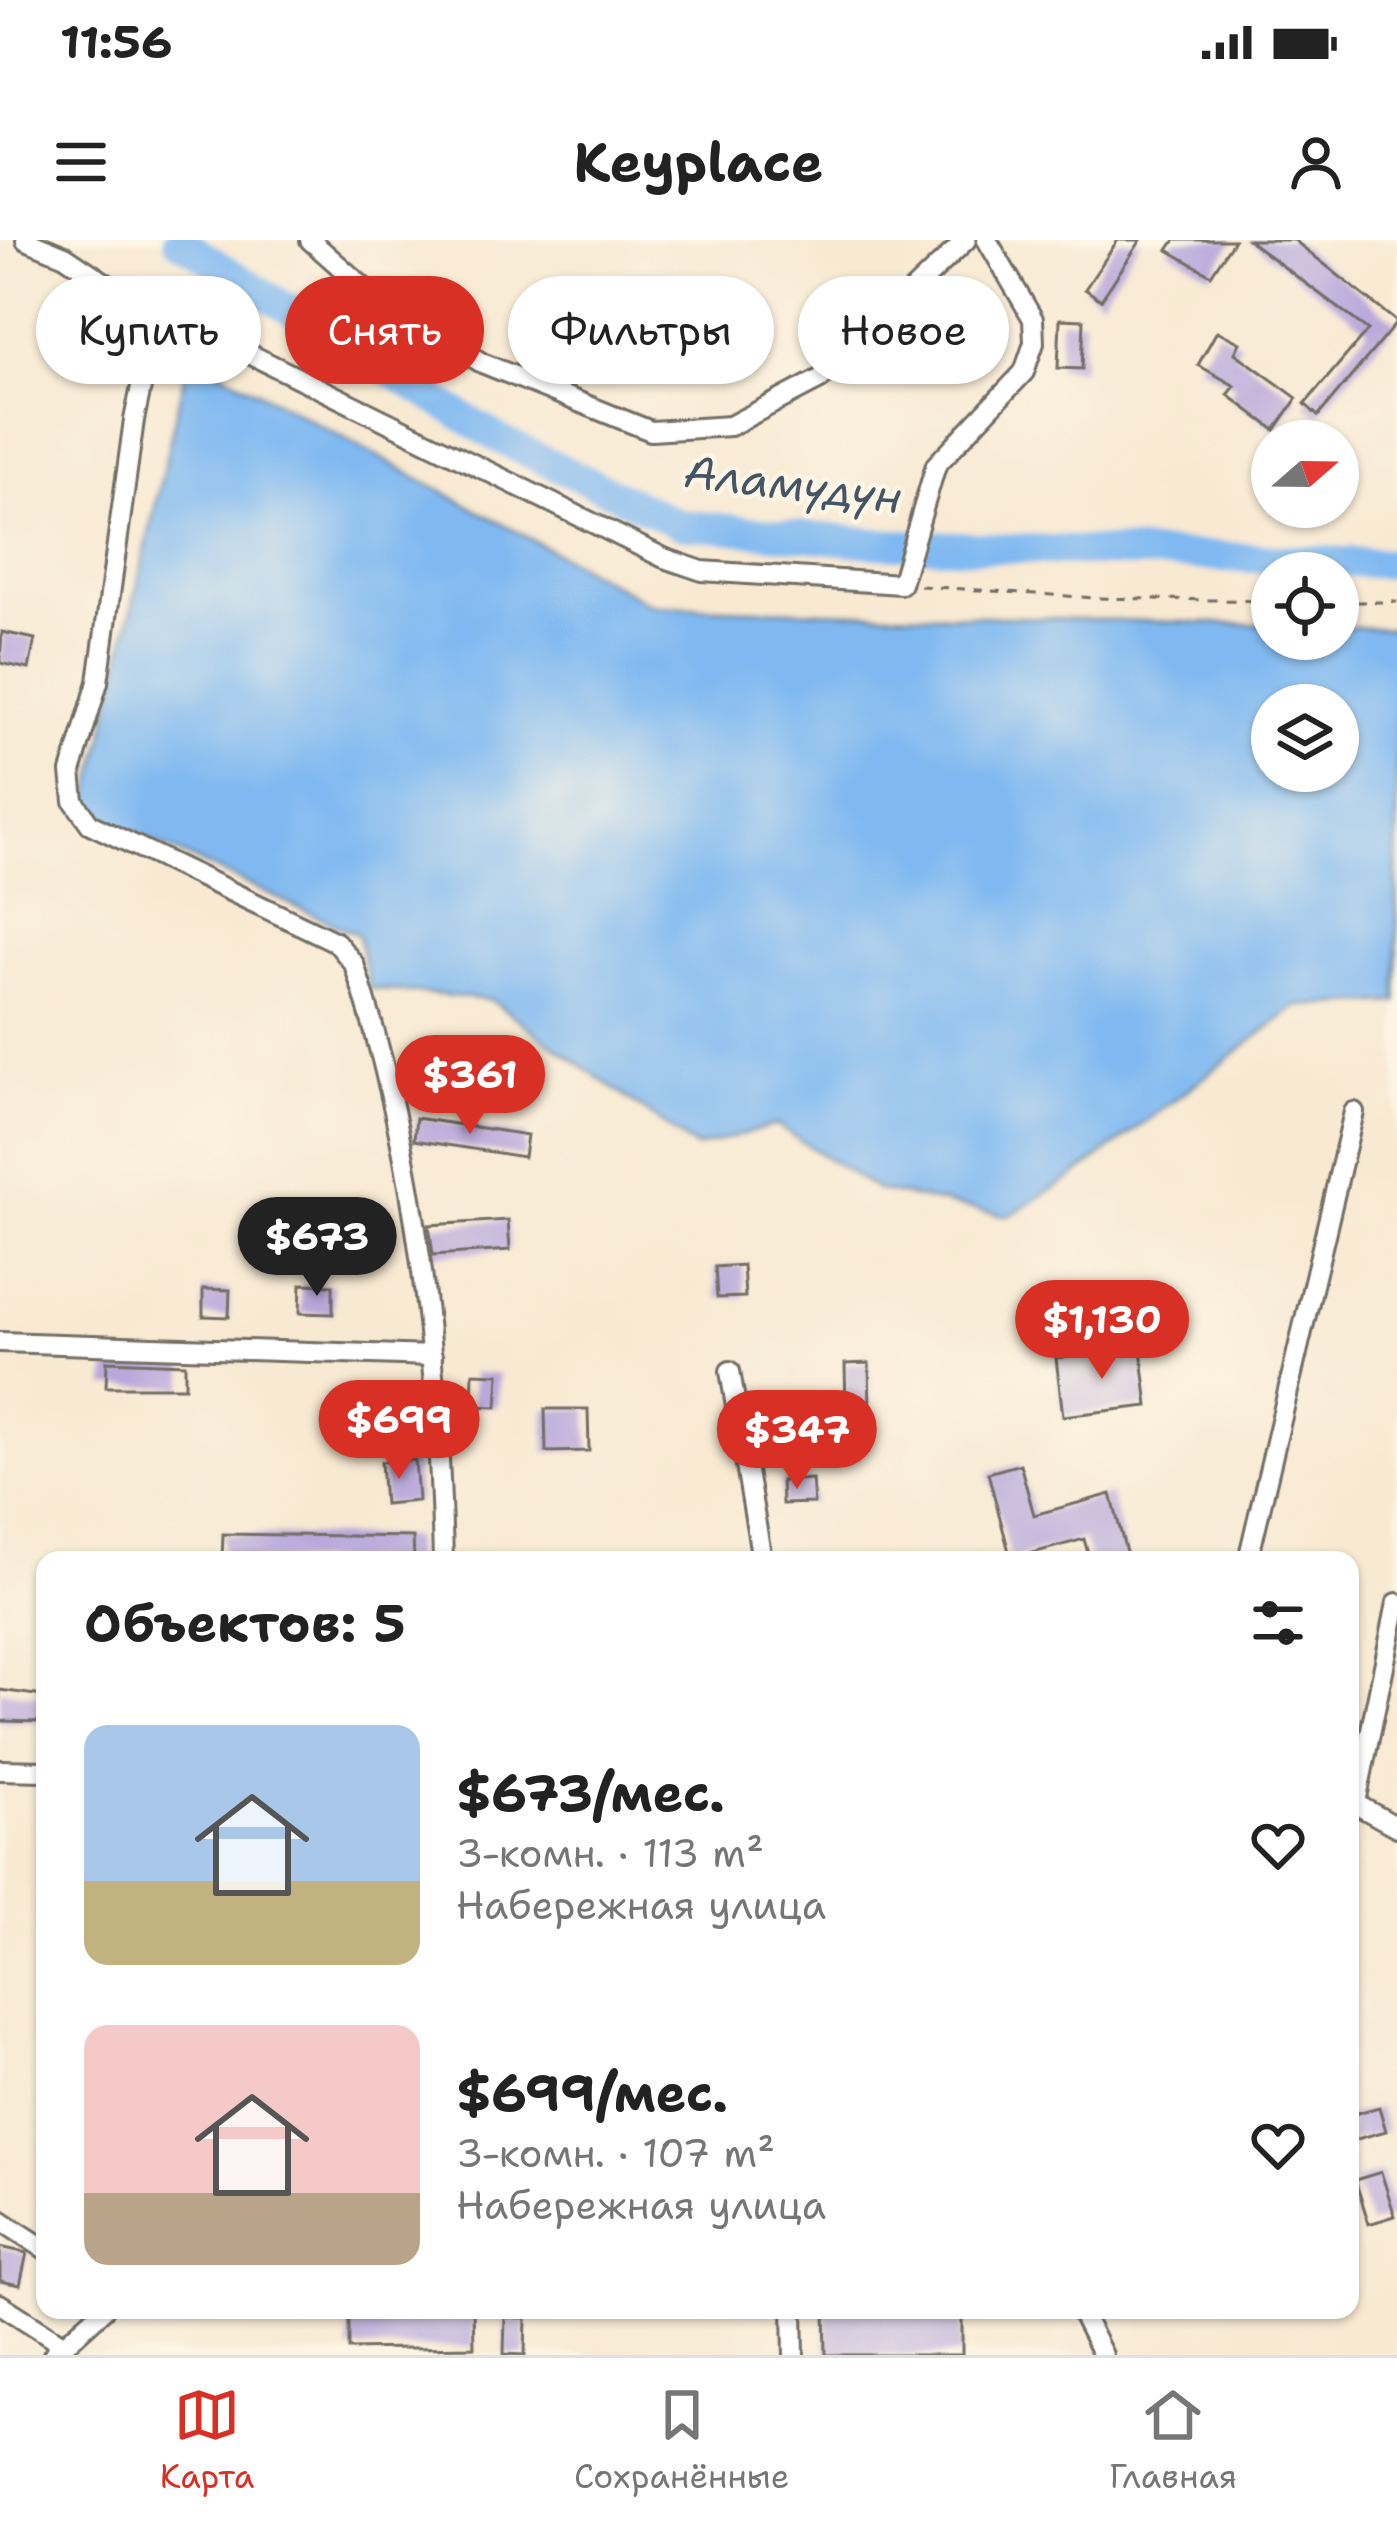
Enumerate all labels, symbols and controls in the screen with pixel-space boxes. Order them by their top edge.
text: 11:56 [60,12,172,72]
text: Keyplace [573,126,824,198]
icon: menu [48,129,114,195]
icon: person [1283,129,1349,195]
chip: Купить [36,276,261,384]
chip: Снять [285,276,484,384]
chip: Фильтры [508,276,774,384]
chip: Новое [798,276,1009,384]
north arrow [1251,420,1359,528]
map controls [1251,420,1359,792]
water label: Аламүдүн [681,441,905,527]
button: locate [1251,552,1359,660]
button: layers [1251,684,1359,792]
pin: $361 [399,1035,541,1137]
text: $361 [422,1048,518,1100]
pin: $673 [246,1197,388,1299]
text: $673 [265,1210,369,1262]
pin: $1,130 [1004,1280,1200,1382]
text: $1,130 [1042,1293,1162,1345]
pin: $699 [328,1380,470,1482]
pin: $347 [726,1390,868,1492]
text: $699 [346,1393,452,1445]
text: $347 [744,1403,850,1455]
text: Объектов: 5 [84,1589,406,1657]
icon: filters [1245,1590,1311,1656]
text: $673/мес. [456,1759,725,1827]
icon: home [180,1773,324,1917]
icon: heart [1245,1812,1311,1878]
text: 3-комн. · 113 m² [456,1827,764,1879]
text: Набережная улица [456,1879,826,1931]
text: $699/мес. [456,2059,728,2127]
icon: home [180,2073,324,2217]
icon: heart [1245,2112,1311,2178]
text: 3-комн. · 107 m² [456,2127,775,2179]
text: Набережная улица [456,2179,826,2231]
tab: Карта [160,2382,254,2499]
tab: Сохранённые [574,2382,790,2499]
tab: Главная [1109,2382,1237,2499]

